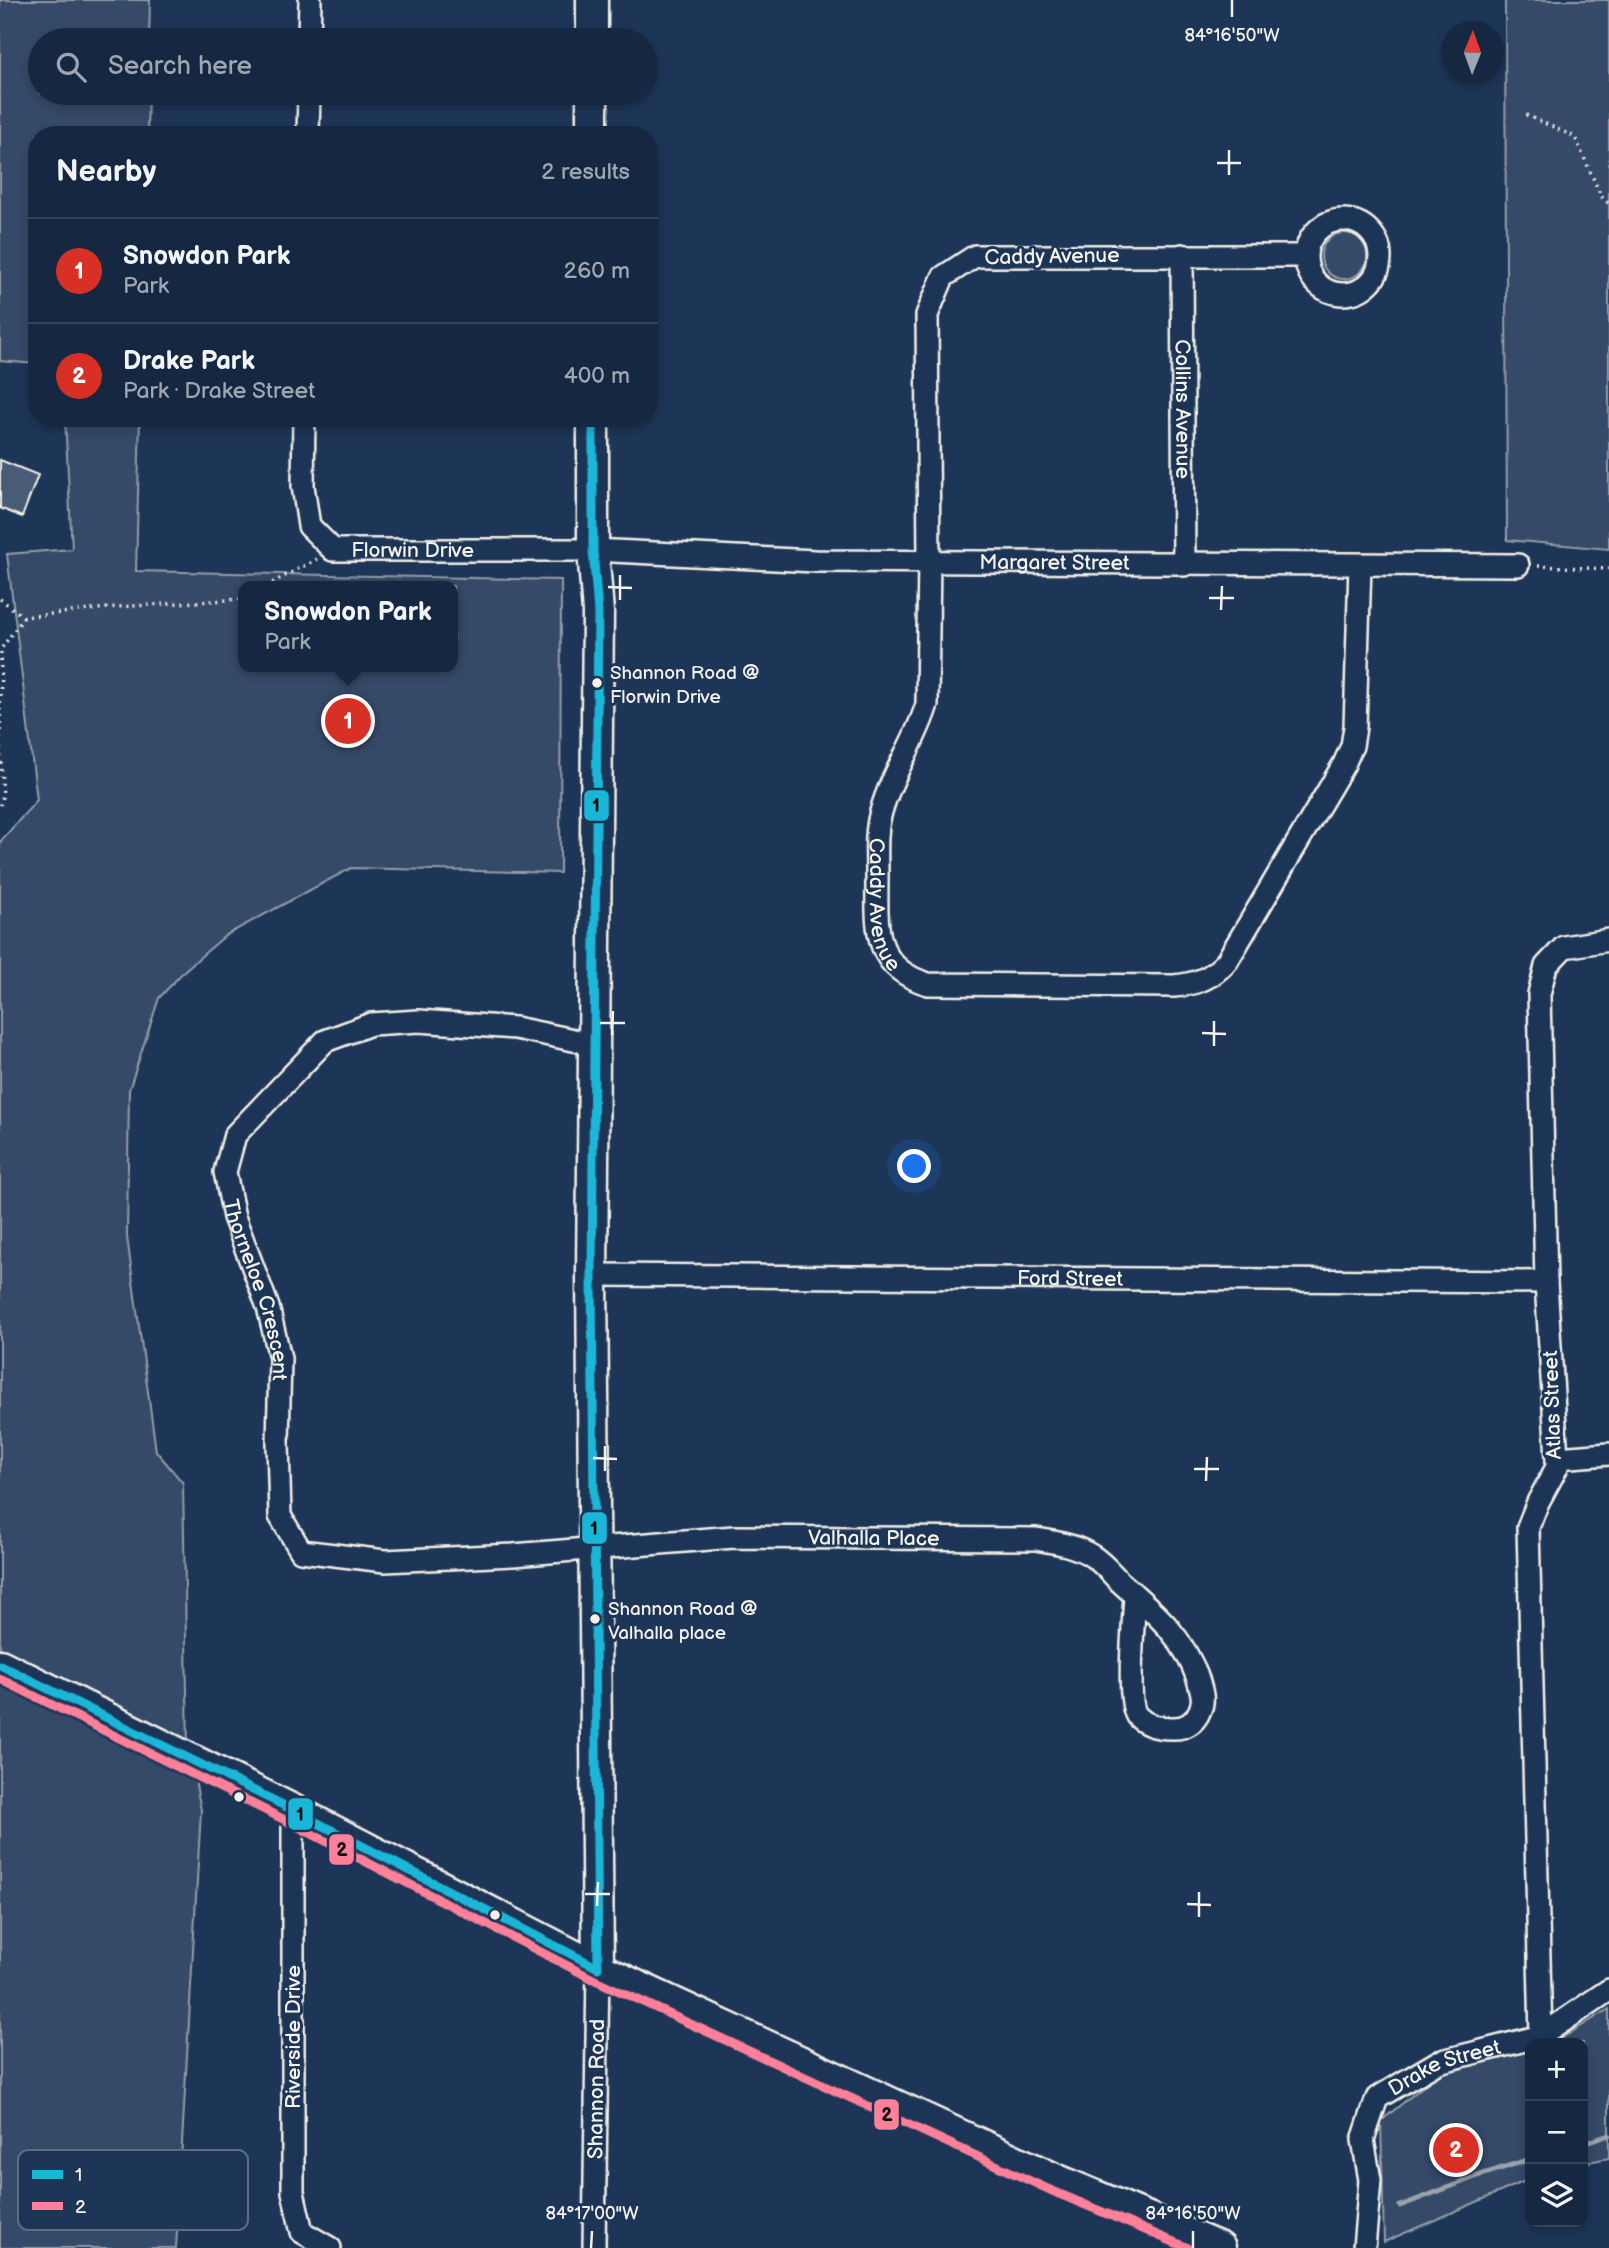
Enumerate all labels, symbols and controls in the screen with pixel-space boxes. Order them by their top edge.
north arrow [1441,21,1504,84]
text: 84°16'50"W [1184,25,1280,46]
search box [28,28,658,105]
icon: search [52,48,90,86]
text: Search here [108,51,252,82]
text: Nearby [56,154,156,190]
text: 2 results [541,158,630,186]
text: Snowdon Park [123,241,290,272]
street label: Caddy Avenue [984,243,1120,270]
text: 1 [74,257,84,285]
text: 260 m [564,257,630,285]
text: Park [123,272,169,300]
street label: Collins Avenue [1170,339,1195,479]
text: Drake Park [123,346,255,377]
text: 2 [72,362,86,390]
text: 400 m [564,362,630,390]
text: Park · Drake Street [123,377,315,405]
street label: Florwin Drive [351,538,474,563]
street label: Margaret Street [979,550,1130,576]
popup [238,581,458,672]
text: Snowdon Park [264,597,432,628]
text: Park [264,628,310,656]
place label: Shannon Road @ Florwin Drive [610,662,759,709]
marker: Shannon Road @ Florwin Drive [590,676,604,690]
pin: 1 [325,695,371,747]
line badge: 1 [583,789,610,822]
text: 1 [592,795,600,818]
street label: Caddy Avenue [864,838,906,977]
your location [897,1149,931,1183]
street label: Thorneloe Crescent [218,1197,293,1381]
street label: Ford Street [1017,1266,1124,1292]
street label: Atlas Street [1538,1350,1567,1460]
line badge: 1 [581,1511,608,1545]
text: 1 [590,1518,598,1541]
street label: Valhalla Place [808,1525,940,1551]
place label: Shannon Road @ Valhalla place [608,1598,757,1645]
marker: Shannon Road @ Valhalla place [588,1612,602,1626]
unlabelled marker [232,1790,246,1804]
line badge: 1 [287,1797,314,1831]
text: 1 [296,1804,304,1827]
line badge: 2 [328,1833,355,1866]
text: 2 [336,1839,348,1862]
unlabelled marker [488,1908,502,1922]
street label: Riverside Drive [281,1965,306,2109]
street label: Shannon Road [583,2019,610,2159]
street label: Drake Street [1384,2035,1504,2102]
map controls [1525,2038,1588,2227]
button: + [1525,2038,1588,2101]
line badge: 2 [873,2098,900,2131]
button: − [1525,2101,1588,2164]
text: 2 [881,2104,893,2127]
pin: 2 [1433,2124,1479,2176]
legend [18,2150,248,2230]
text: 1 [75,2164,82,2187]
button: layers [1525,2164,1588,2227]
text: 2 [75,2196,87,2219]
text: 84°17'00"W [545,2203,639,2224]
text: 84°16'50"W [1145,2203,1241,2224]

